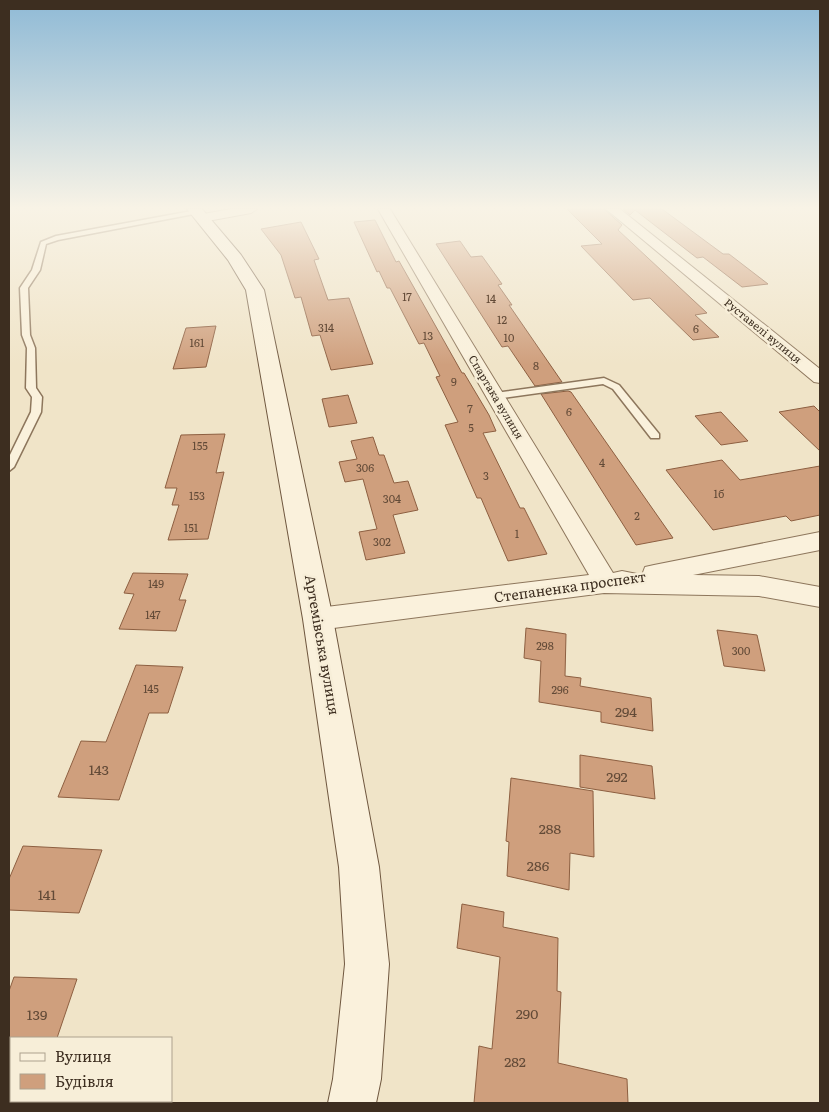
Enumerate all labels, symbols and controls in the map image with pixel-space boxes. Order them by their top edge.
house number: 17 [402,288,412,304]
house number: 14 [486,290,496,306]
street label: Руставелі вулиця [721,294,806,367]
house number: 12 [497,311,507,327]
house number: 314 [318,319,334,335]
house number: 6 [693,320,699,336]
house number: 13 [423,327,433,343]
house number: 10 [504,329,514,345]
house number: 161 [190,334,205,350]
street label: Спартака вулиця [465,352,528,442]
house number: 8 [533,357,539,373]
house number: 9 [451,373,457,389]
house number: 7 [467,400,473,416]
house number: 6 [566,403,572,419]
house number: 5 [468,419,474,435]
house number: 155 [192,437,208,453]
house number: 4 [599,454,605,470]
house number: 306 [356,459,374,475]
house number: 3 [483,467,489,483]
house number: 1б [714,485,724,501]
house number: 153 [189,487,205,503]
house number: 304 [383,490,401,506]
house number: 2 [634,507,640,523]
house number: 151 [184,519,199,535]
house number: 1 [515,525,520,541]
house number: 302 [373,533,391,549]
street label: Степаненка проспект [493,565,647,607]
street label: Артемівська вулиця [301,573,345,717]
house number: 149 [148,575,164,591]
house number: 147 [145,606,161,622]
house number: 298 [536,637,554,653]
house number: 300 [732,642,750,658]
house number: 145 [143,680,159,696]
house number: 296 [551,681,569,697]
house number: 294 [615,701,637,721]
house number: 143 [89,759,109,779]
house number: 292 [606,766,628,786]
house number: 288 [539,818,562,838]
house number: 286 [527,855,550,875]
house number: 141 [38,884,57,904]
house number: 290 [516,1003,538,1023]
house number: 139 [27,1004,47,1024]
legend [10,1037,172,1102]
text: Вулиця [55,1044,112,1067]
house number: 282 [504,1051,526,1071]
text: Будівля [55,1069,114,1092]

